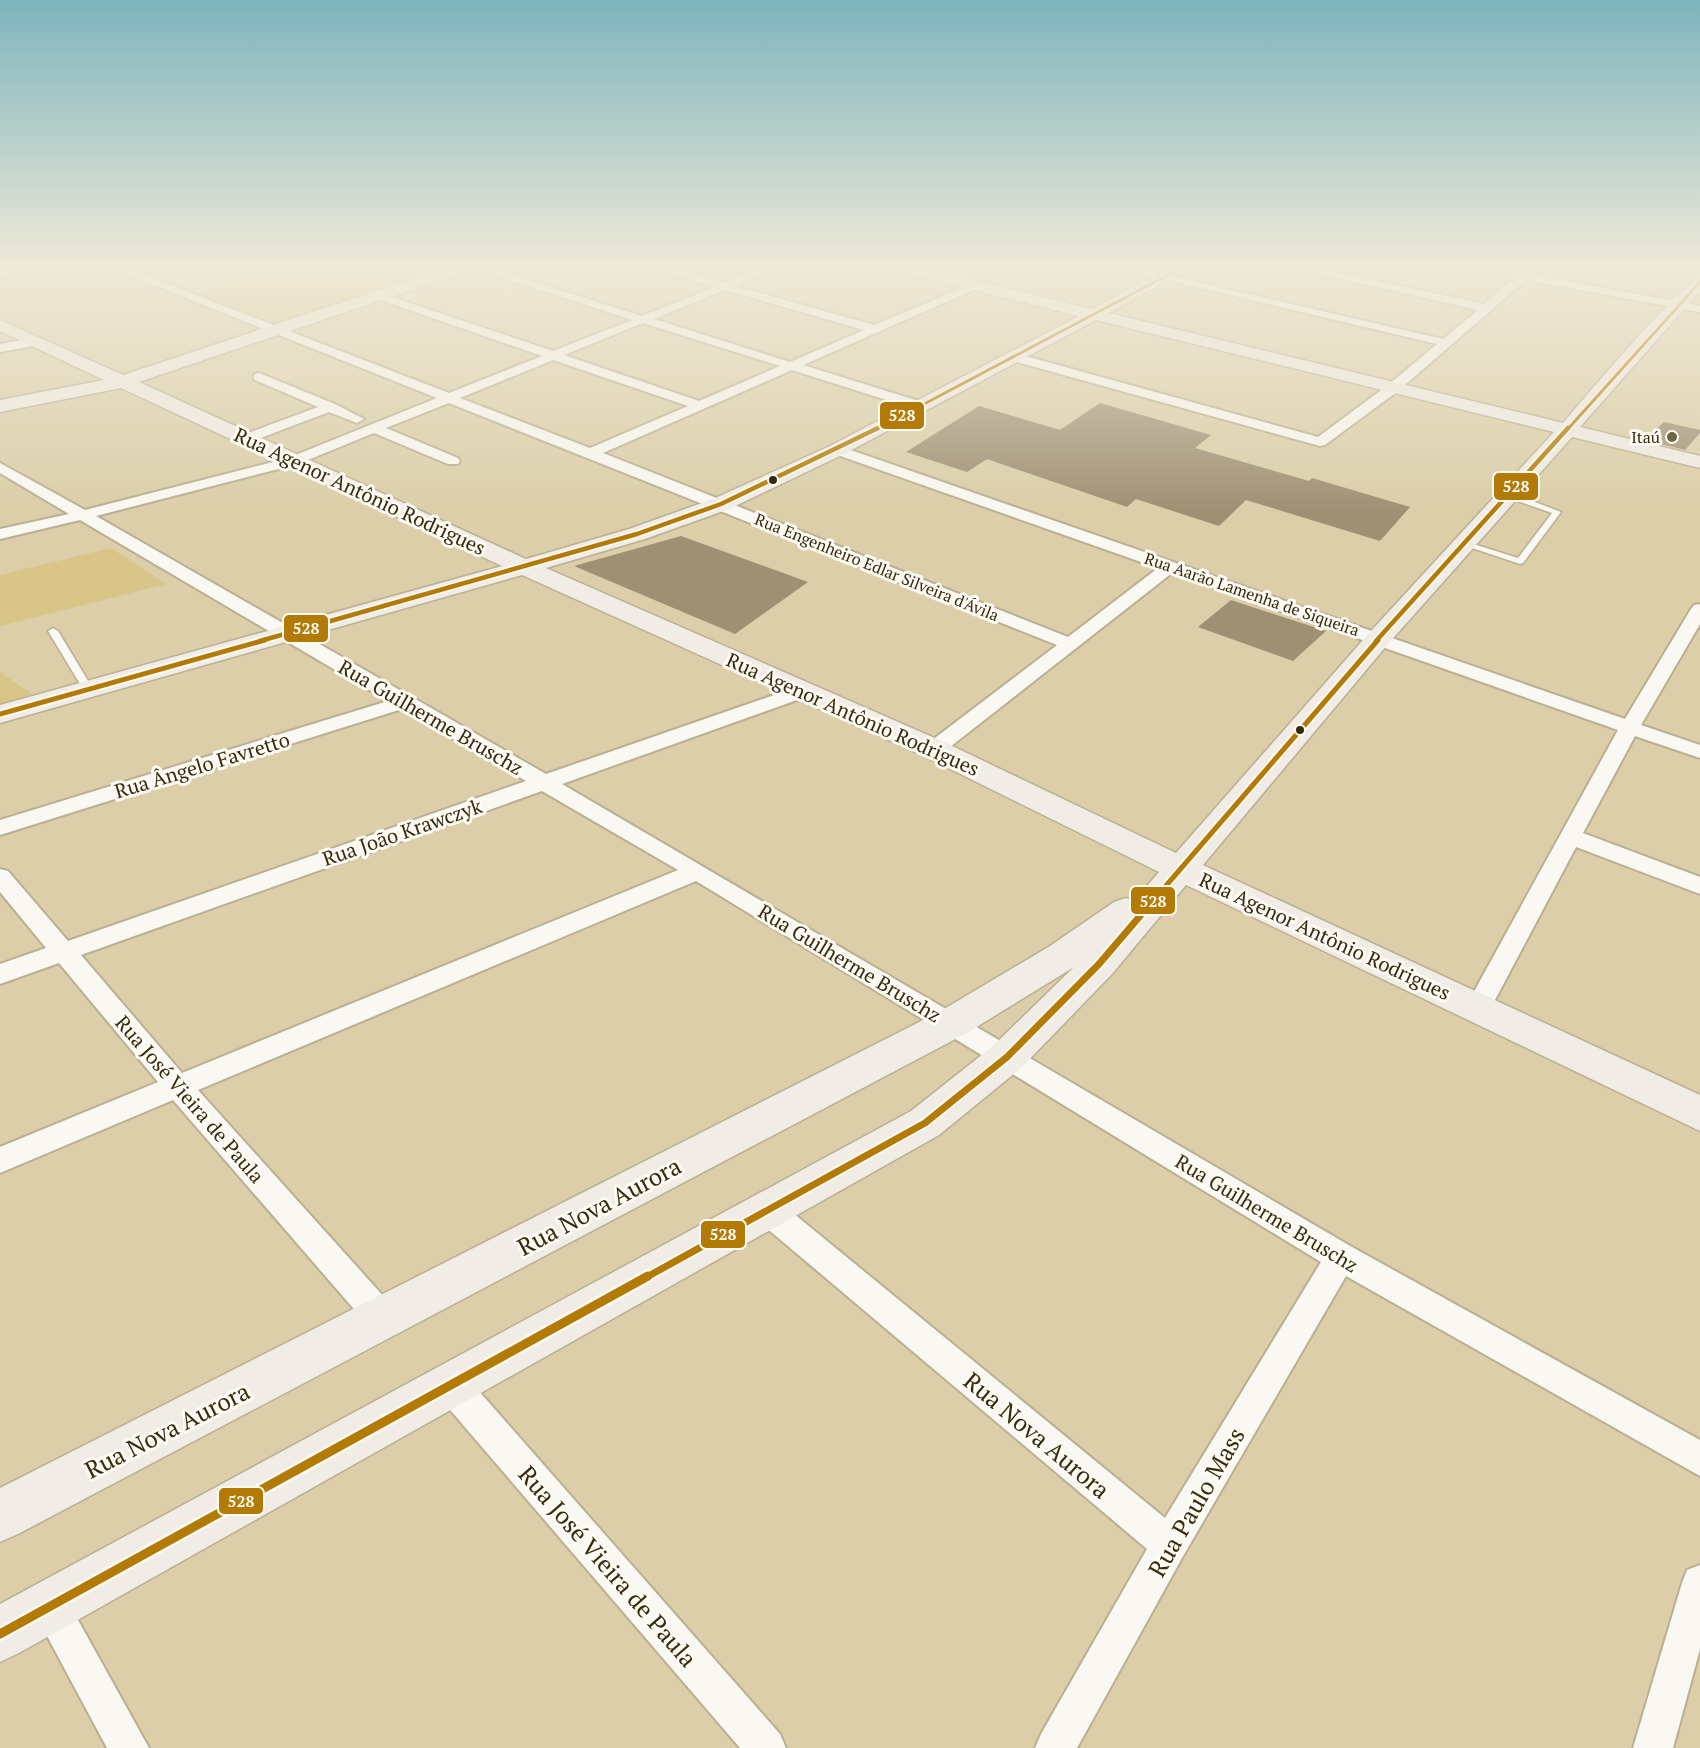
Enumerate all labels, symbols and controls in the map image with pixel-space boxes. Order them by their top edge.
line badge: 528 [879,401,925,430]
text: 528 [888,404,916,426]
street label: Rua Agenor Antônio Rodrigues [230,421,490,561]
place label: Itaú [1631,426,1660,448]
marker: Itaú [1665,430,1679,444]
line badge: 528 [1493,472,1539,501]
unlabelled marker [767,474,779,486]
text: 528 [1502,475,1530,497]
street label: Rua Engenheiro Edlar Silveira d'Ávila [752,508,1002,626]
street label: Rua Aarão Lamenha de Siqueira [1142,547,1362,641]
line badge: 528 [283,614,329,643]
text: 528 [292,617,320,639]
street label: Rua Agenor Antônio Rodrigues [722,646,984,782]
street label: Rua Guilherme Bruschz [334,653,528,781]
unlabelled marker [1294,724,1306,736]
street label: Rua Ângelo Favretto [111,726,293,804]
street label: Rua João Krawczyk [319,792,486,872]
street label: Rua Agenor Antônio Rodrigues [1195,866,1455,1006]
line badge: 528 [1130,886,1176,915]
text: 528 [1139,890,1167,912]
street label: Rua Guilherme Bruschz [753,898,947,1028]
street label: Rua José Vieira de Paula [110,1009,270,1189]
street label: Rua Guilherme Bruschz [1170,1148,1364,1278]
street label: Rua Nova Aurora [512,1149,686,1263]
line badge: 528 [700,1220,746,1249]
text: 528 [709,1223,737,1245]
street label: Rua Nova Aurora [957,1365,1117,1505]
street label: Rua Nova Aurora [79,1375,255,1485]
street label: Rua Paulo Mass [1140,1422,1252,1582]
street label: Rua José Vieira de Paula [512,1459,704,1673]
line badge: 528 [218,1487,264,1515]
text: 528 [227,1490,255,1512]

